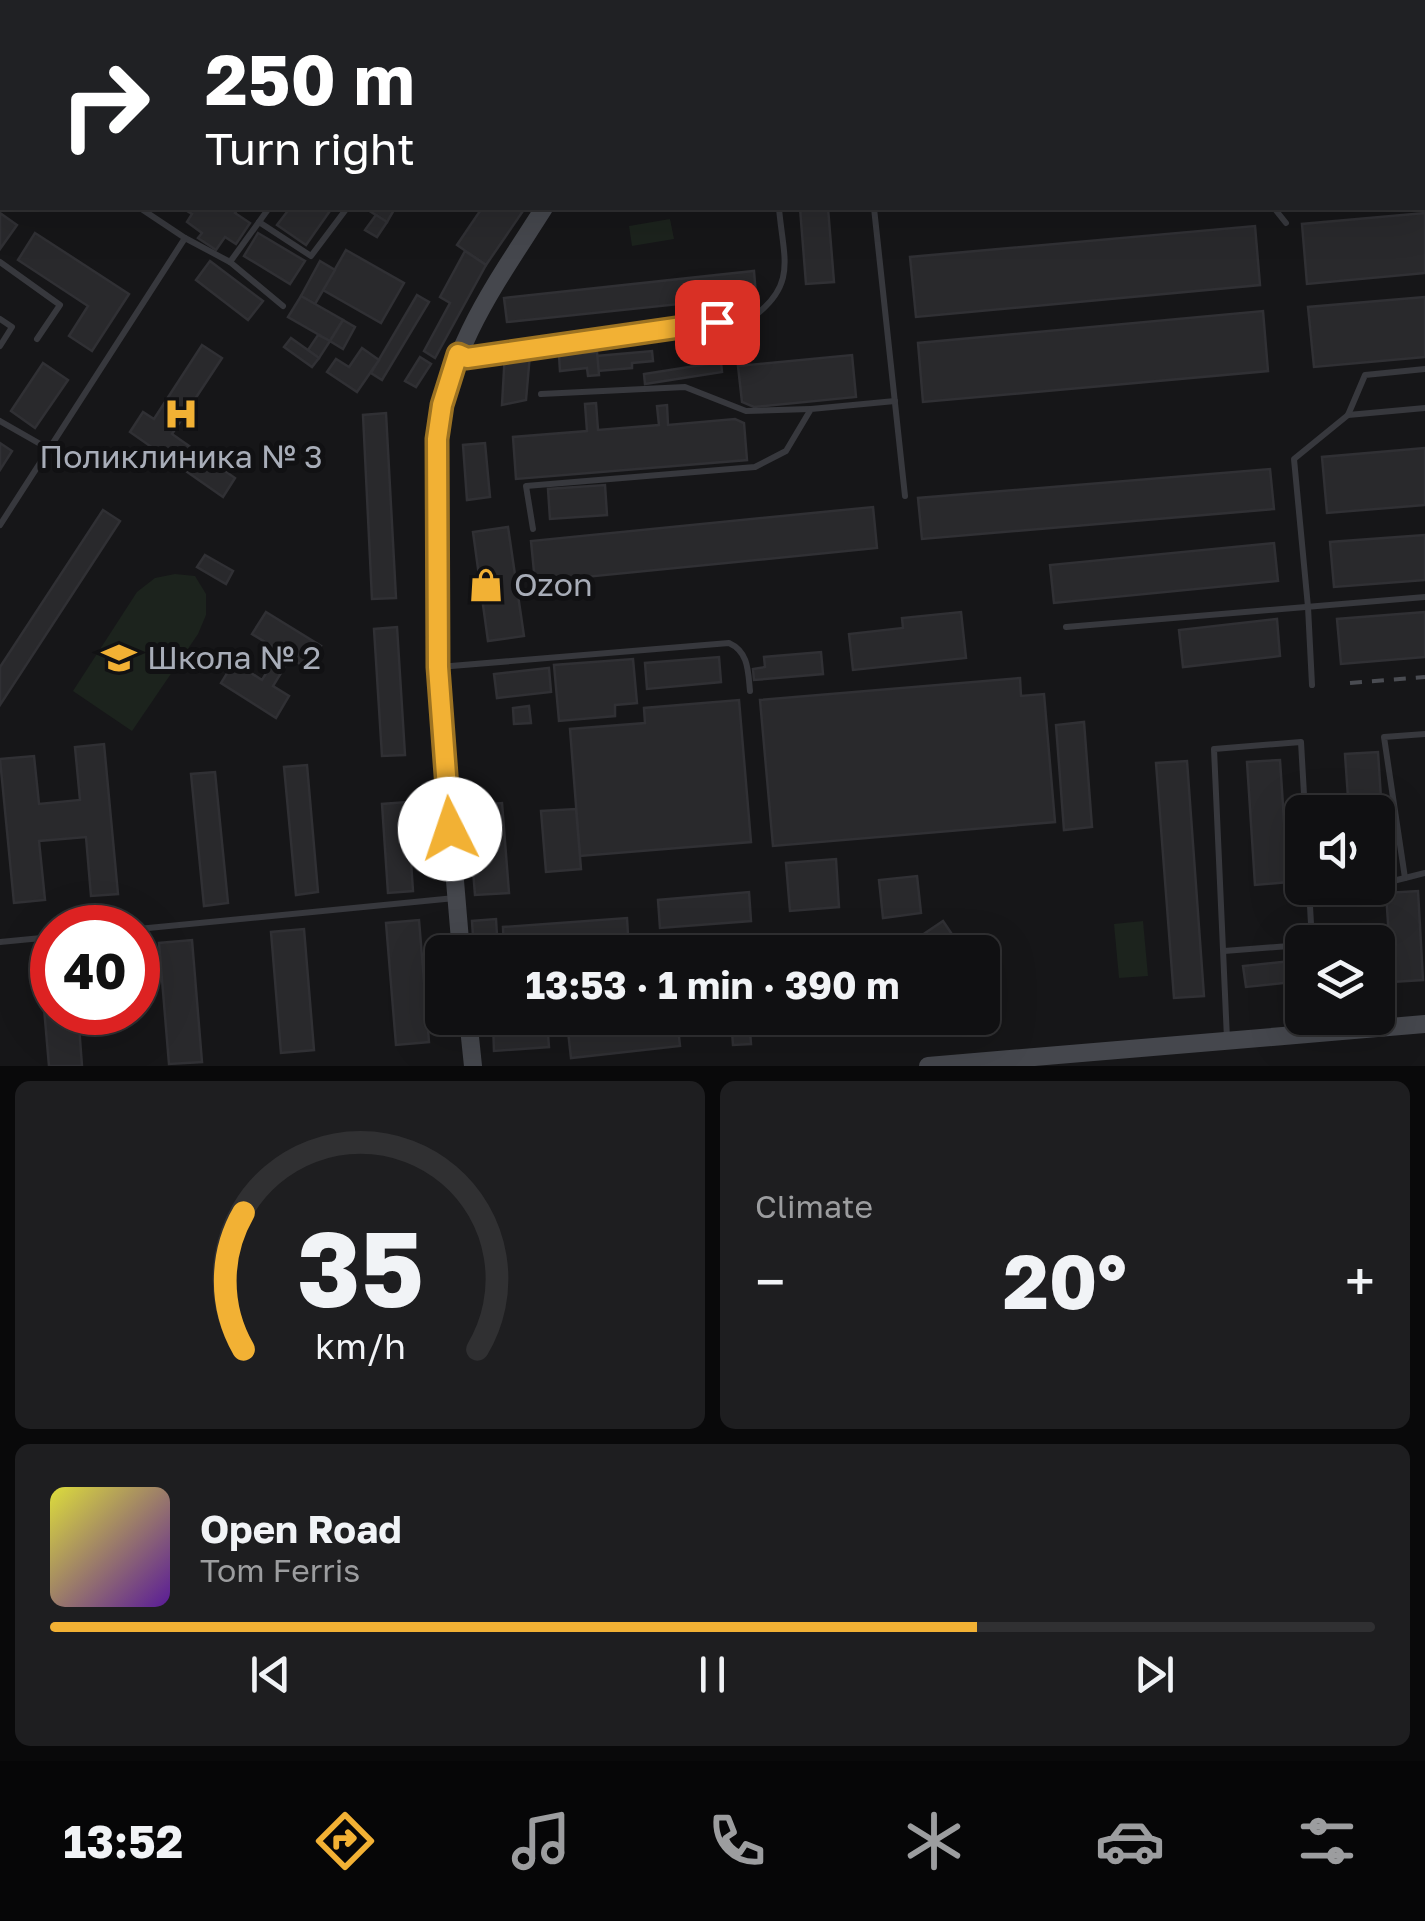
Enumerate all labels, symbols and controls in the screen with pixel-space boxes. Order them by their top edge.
text: 250 m [205,36,415,120]
icon: right [40,40,170,170]
text: Turn right [205,121,415,175]
pin [675,280,760,365]
icon: arrive [690,295,745,350]
hospital icon: Поликлиника № 3 [162,395,200,433]
place label: Поликлиника № 3 [39,437,323,475]
place label: Ozon [514,565,593,603]
shop icon: Ozon [467,566,505,604]
place label: Школа № 2 [147,638,321,676]
school or university icon: Школа № 2 [100,639,138,677]
position arrow [398,777,502,881]
map controls [1285,795,1395,1035]
button: sound [1285,795,1395,905]
speed limit sign: 40 [30,905,160,1035]
button: layers [1285,925,1395,1035]
text: 13:53 · 1 min · 390 m [525,962,900,1007]
text: Climate [755,1187,873,1225]
text: 35 [297,1205,423,1330]
text: 20° [1003,1235,1127,1326]
text: − [755,1248,785,1314]
text: + [1345,1248,1375,1314]
text: km/h [315,1324,405,1367]
text: Open Road [200,1506,402,1551]
text: Tom Ferris [200,1551,360,1589]
icon: previous [243,1647,298,1702]
icon: pause [685,1647,740,1702]
icon: next [1127,1647,1182,1702]
icon: directions [310,1806,380,1876]
icon: music [506,1806,576,1876]
icon: phone [702,1806,772,1876]
icon: climate [899,1806,969,1876]
icon: car [1095,1806,1165,1876]
icon: filters [1292,1806,1362,1876]
text: 13:52 [63,1814,183,1868]

